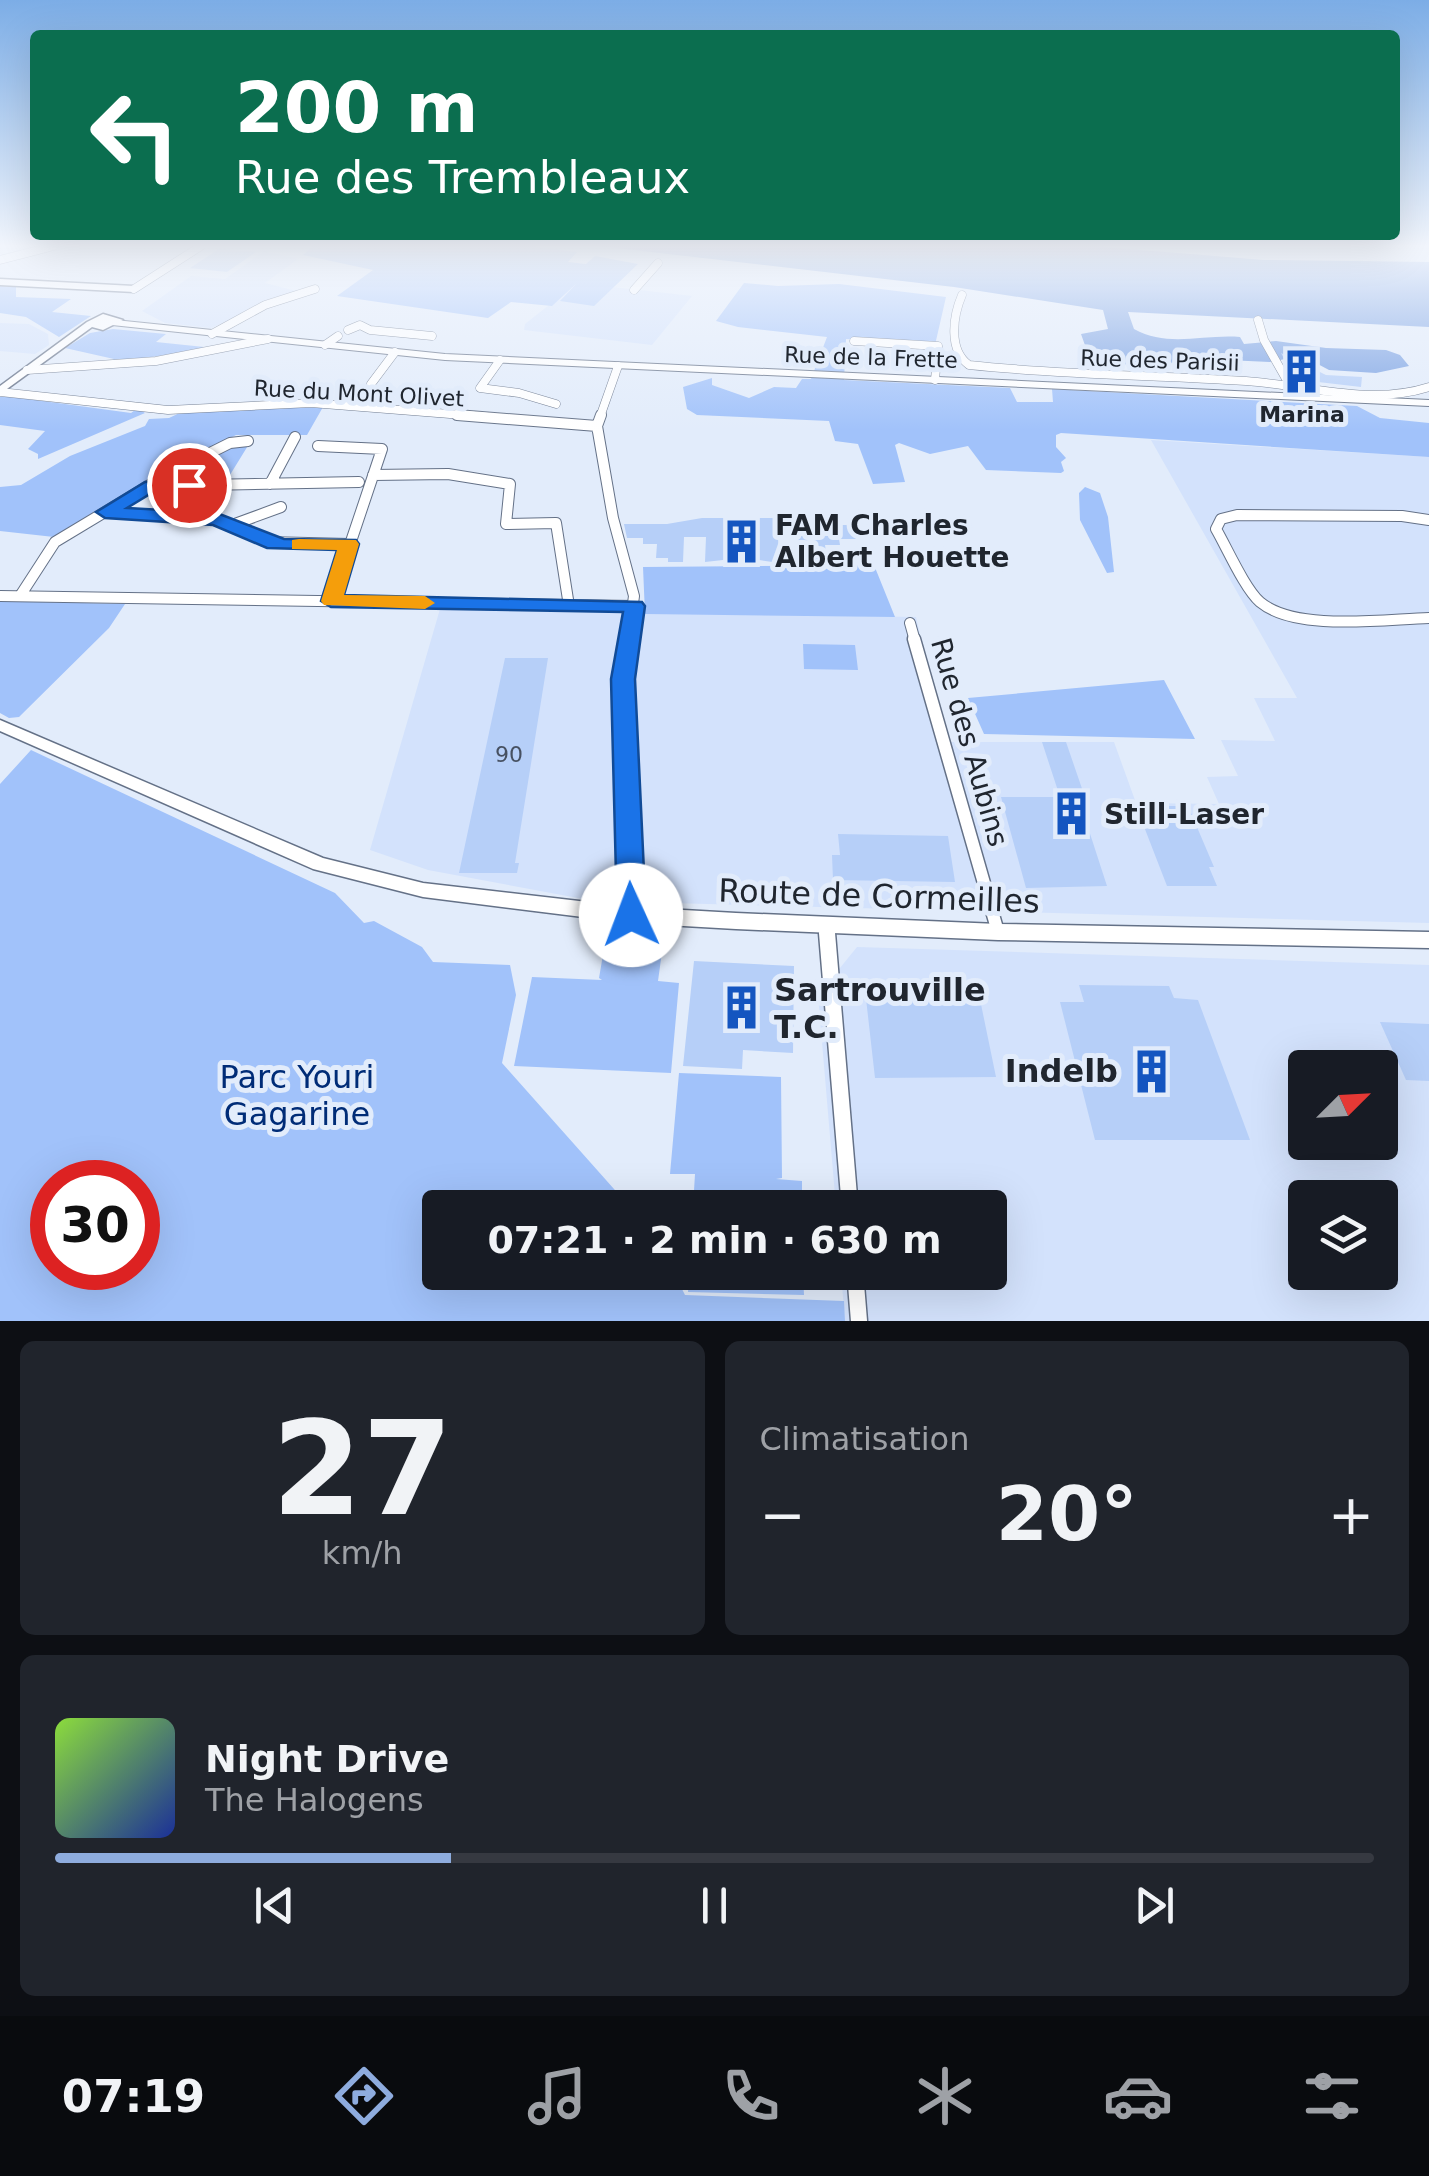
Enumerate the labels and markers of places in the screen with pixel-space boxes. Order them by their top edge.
building icon: Marina [1278,348,1326,396]
place label: Marina [1259,402,1345,427]
pin [147,443,232,528]
place label: FAM Charles Albert Houette [775,509,1010,574]
building icon: FAM Charles Albert Houette [718,517,766,565]
building icon: Still-Laser [1047,790,1095,838]
place label: Still-Laser [1104,798,1264,831]
place label: Sartrouville T.C. [774,971,986,1046]
building icon: Sartrouville T.C. [717,984,765,1032]
building icon: Indelb [1127,1047,1175,1095]
place label: Indelb [1005,1052,1118,1090]

